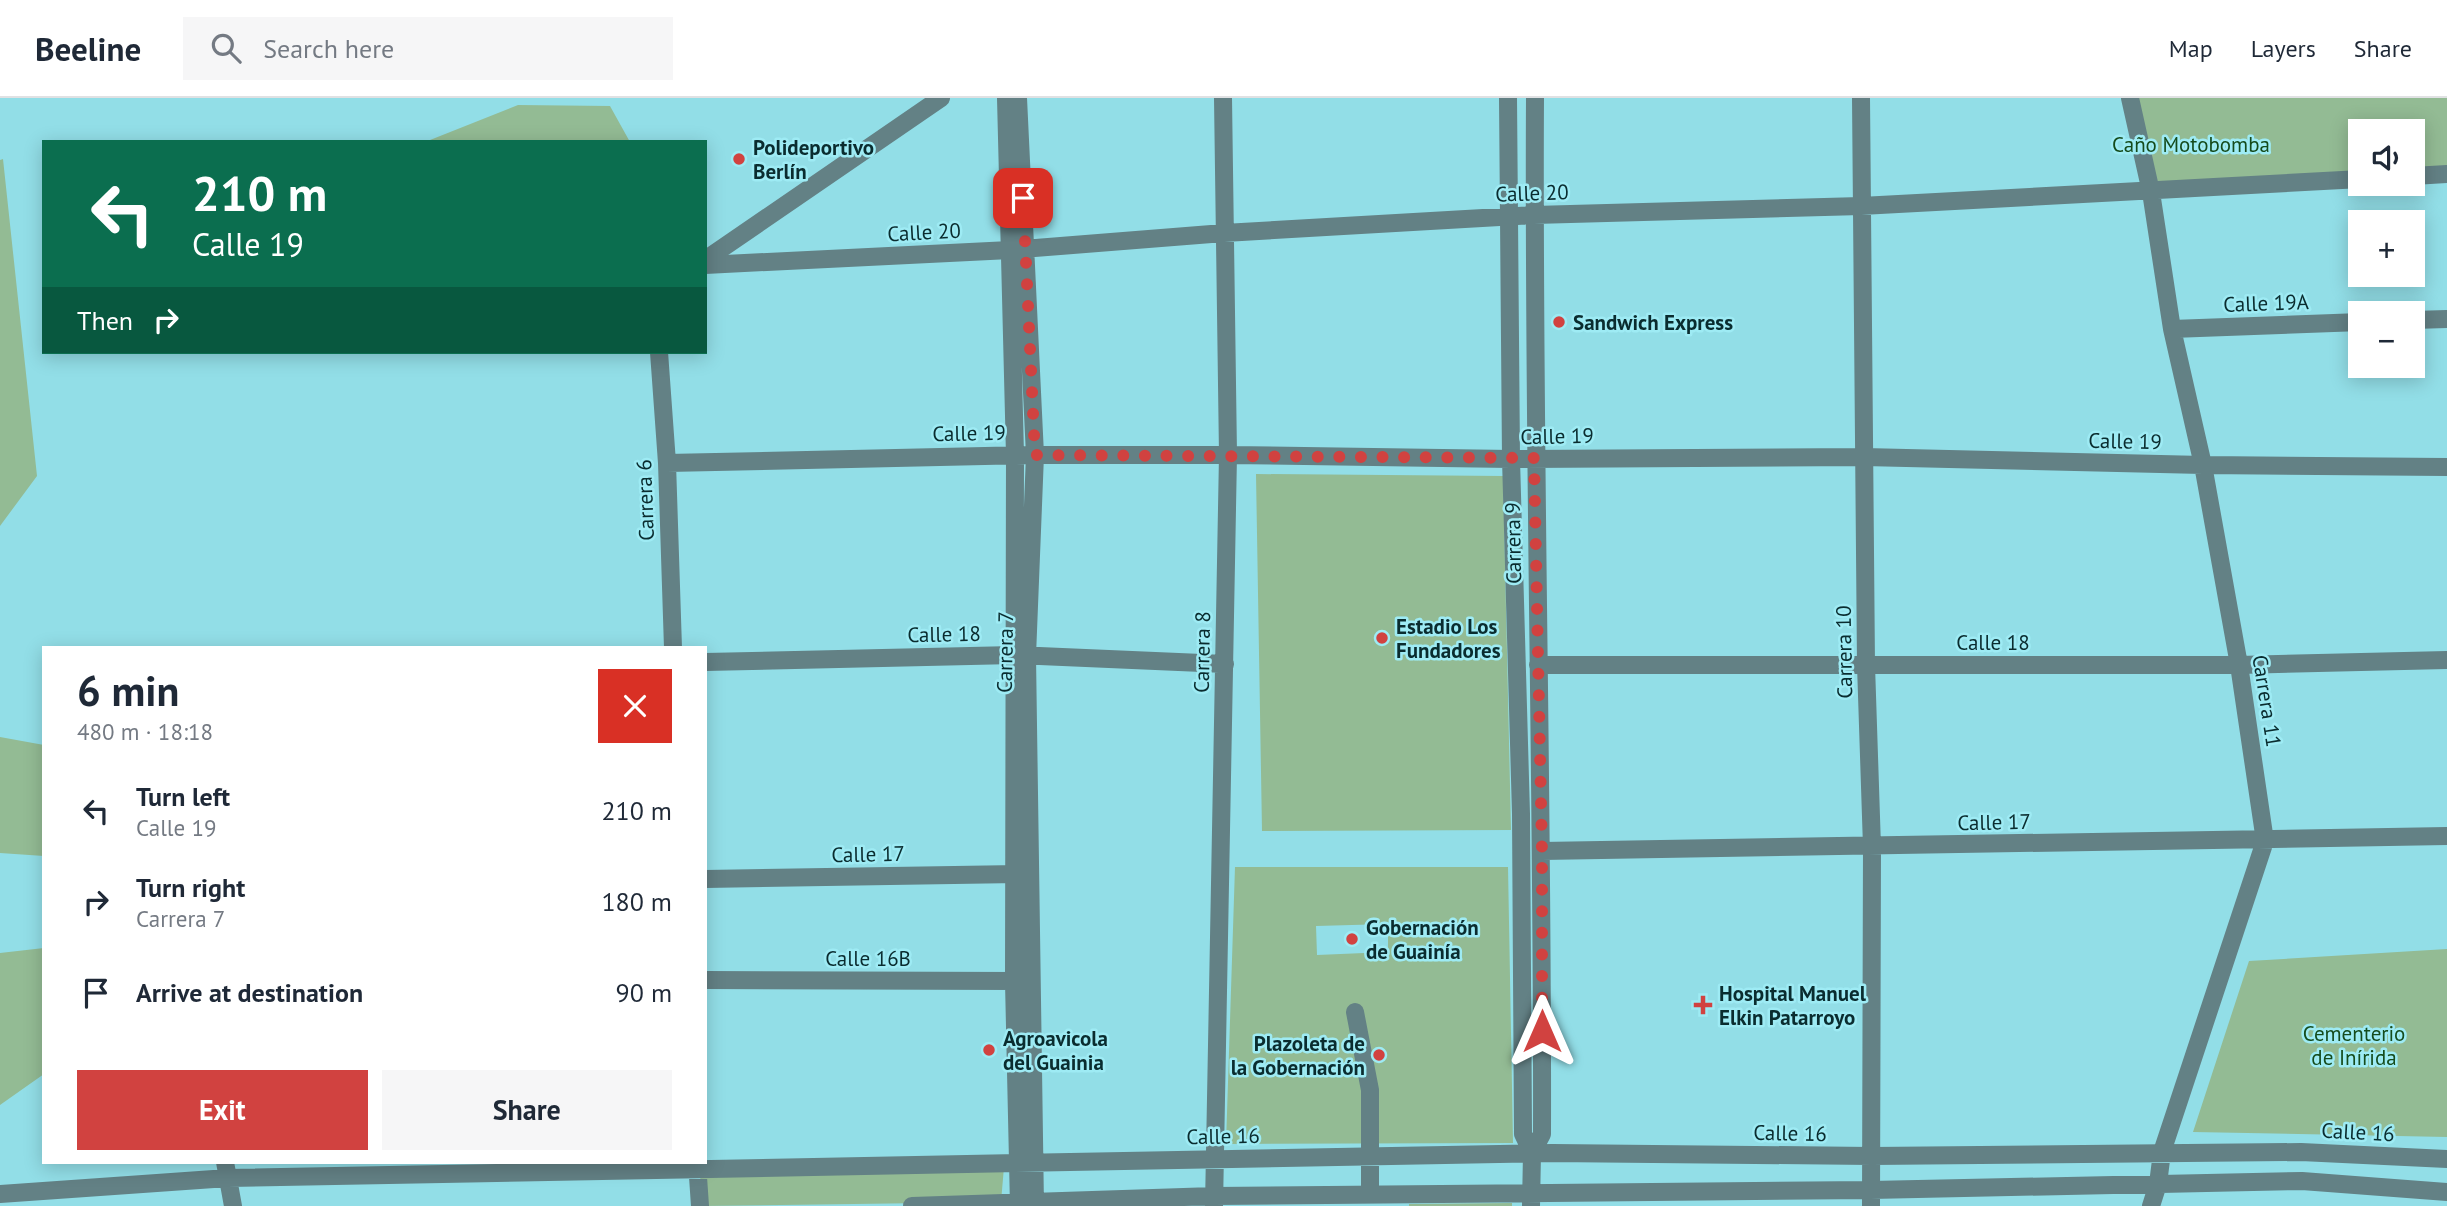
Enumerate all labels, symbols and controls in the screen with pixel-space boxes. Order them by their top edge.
search box [183,17,673,80]
text: Beeline [35,27,141,70]
icon: search [207,29,245,67]
text: Search here [263,32,394,65]
text: Map [2169,33,2213,64]
text: Layers [2251,33,2316,64]
text: Share [2354,33,2412,64]
map controls [2348,119,2425,378]
button: sound [2348,119,2425,196]
park label: Caño Motobomba [2112,131,2270,158]
place label: Polideportivo Berlín [753,134,874,185]
marker: Polideportivo Berlín [731,151,747,167]
text: 210 m [192,161,327,225]
icon: left [77,168,168,259]
pin [993,168,1053,228]
street label: Calle 20 [1495,178,1569,208]
icon: arrive [1004,179,1042,217]
button: + [2348,210,2425,287]
street label: Calle 20 [887,217,961,247]
text: Calle 19 [192,223,304,265]
street label: Calle 19A [2223,288,2310,318]
icon: right [147,301,185,339]
button: − [2348,301,2425,378]
text: Then [77,304,133,337]
place label: Sandwich Express [1573,309,1733,336]
marker: Sandwich Express [1551,314,1567,330]
street label: Calle 19 [932,419,1006,447]
street label: Calle 19 [1520,422,1594,450]
street label: Calle 19 [2088,427,2162,455]
street label: Carrera 6 [630,459,660,541]
street label: Carrera 9 [1499,502,1527,584]
street label: Carrera 10 [1830,605,1858,699]
street label: Carrera 7 [991,611,1019,693]
street label: Carrera 8 [1188,611,1216,693]
place label: Estadio Los Fundadores [1396,613,1501,664]
street label: Calle 18 [907,620,981,648]
street label: Calle 18 [1956,629,2030,656]
marker: Estadio Los Fundadores [1374,630,1390,646]
street label: Carrera 11 [2246,653,2288,749]
text: 6 min [77,663,179,718]
button: close [598,669,672,743]
text: 480 m · 18:18 [77,717,213,746]
text: Turn left [136,780,230,813]
icon: left [77,792,115,830]
text: 210 m [601,794,672,827]
street label: Calle 17 [1957,808,2031,836]
text: Calle 19 [136,813,216,842]
street label: Calle 17 [831,840,905,868]
text: Turn right [136,871,245,904]
icon: right [77,883,115,921]
text: 180 m [601,885,672,918]
text: Carrera 7 [136,904,225,933]
place label: Gobernación de Guainía [1366,914,1479,965]
marker: Gobernación de Guainía [1344,931,1360,947]
street label: Calle 16B [825,945,911,972]
icon: arrive [77,974,115,1012]
text: Arrive at destination [136,976,363,1009]
text: 90 m [616,976,672,1009]
place label: Hospital Manuel Elkin Patarroyo [1719,980,1867,1031]
position arrow [1505,994,1579,1068]
marker: Hospital Manuel Elkin Patarroyo [1693,995,1713,1015]
park label: Cementerio de Inírida [2303,1020,2405,1071]
place label: Agroavicola del Guainia [1003,1025,1108,1076]
place label: Plazoleta de la Gobernación [1231,1030,1365,1081]
marker: Agroavicola del Guainia [981,1042,997,1058]
marker: Plazoleta de la Gobernación [1371,1047,1387,1063]
button: Exit [77,1070,368,1150]
button: Share [382,1070,672,1150]
street label: Calle 16 [2321,1117,2395,1147]
street label: Calle 16 [1753,1119,1827,1147]
street label: Calle 16 [1186,1122,1260,1150]

